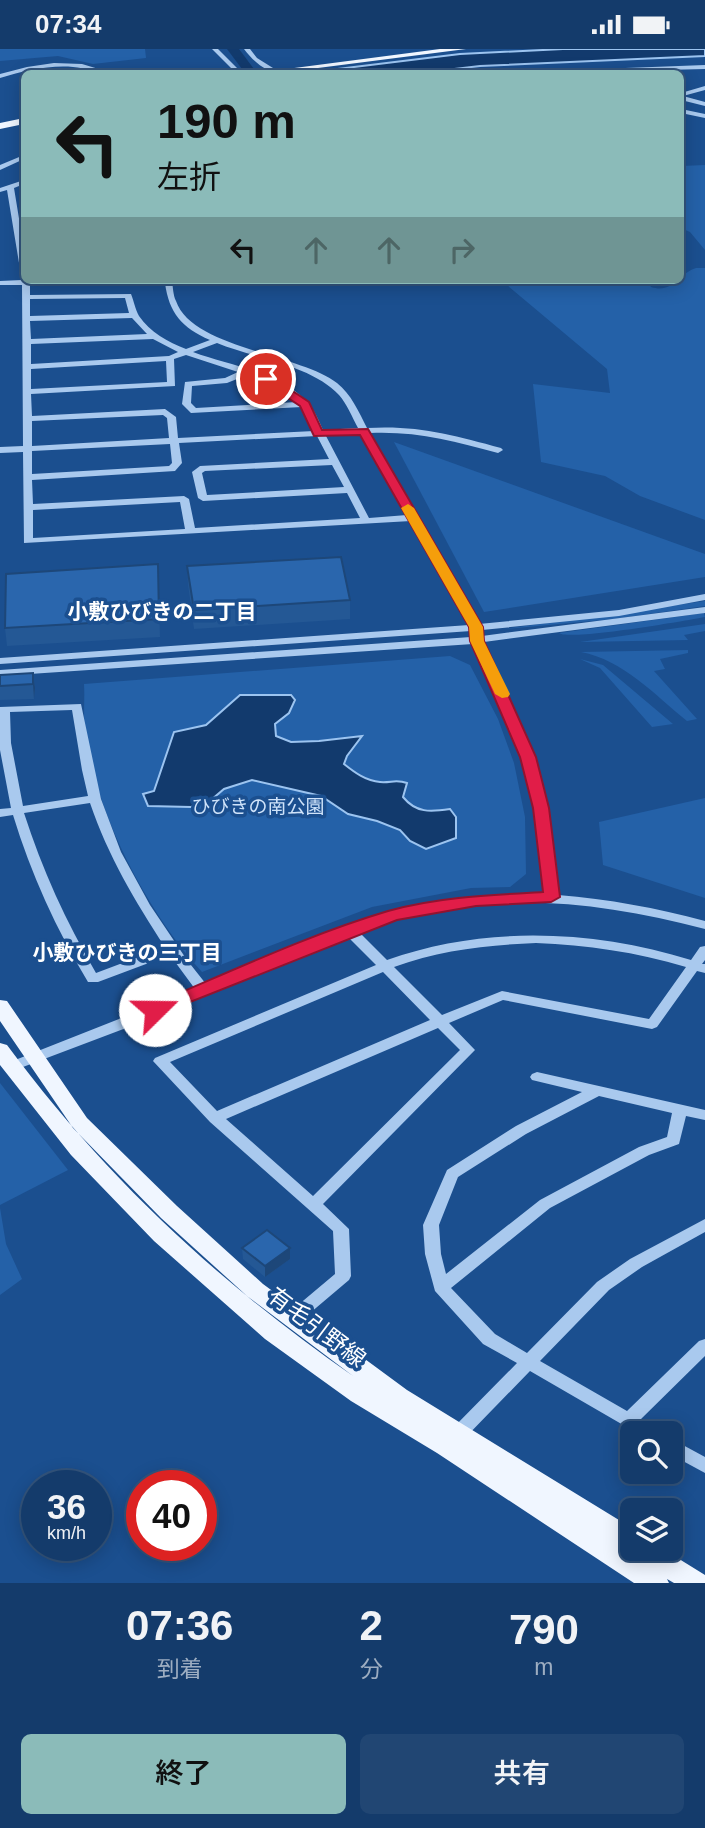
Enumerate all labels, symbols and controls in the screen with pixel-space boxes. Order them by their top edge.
text: 07:34 [35,9,102,39]
text: 190 m [157,94,296,148]
icon: left [42,98,133,189]
text: 左折 [157,159,221,195]
icon: left [224,231,262,269]
icon: ahead [297,231,335,269]
icon: ahead [370,231,408,269]
icon: right [443,231,481,269]
pin [236,349,296,409]
icon: arrive [247,360,285,398]
district label: 小敷ひびきの二丁目 [68,600,257,623]
park label: ひびきの南公園 [191,796,325,817]
district label: 小敷ひびきの三丁目 [33,941,222,964]
position arrow [118,973,192,1047]
street label: 有毛引野線 [263,1282,371,1372]
map controls [620,1421,683,1561]
button: search [620,1421,683,1484]
speed limit sign: 40 [126,1470,217,1561]
text: 36 [47,1487,86,1526]
button: layers [620,1498,683,1561]
text: km/h [47,1523,86,1543]
text: 07:36 [126,1602,233,1649]
text: 2 [359,1602,383,1649]
text: 790 [509,1606,579,1653]
text: m [534,1654,554,1680]
text: 到着 [157,1656,203,1682]
text: 分 [360,1656,383,1682]
button: 終了 [21,1734,346,1814]
button: 共有 [360,1734,684,1814]

